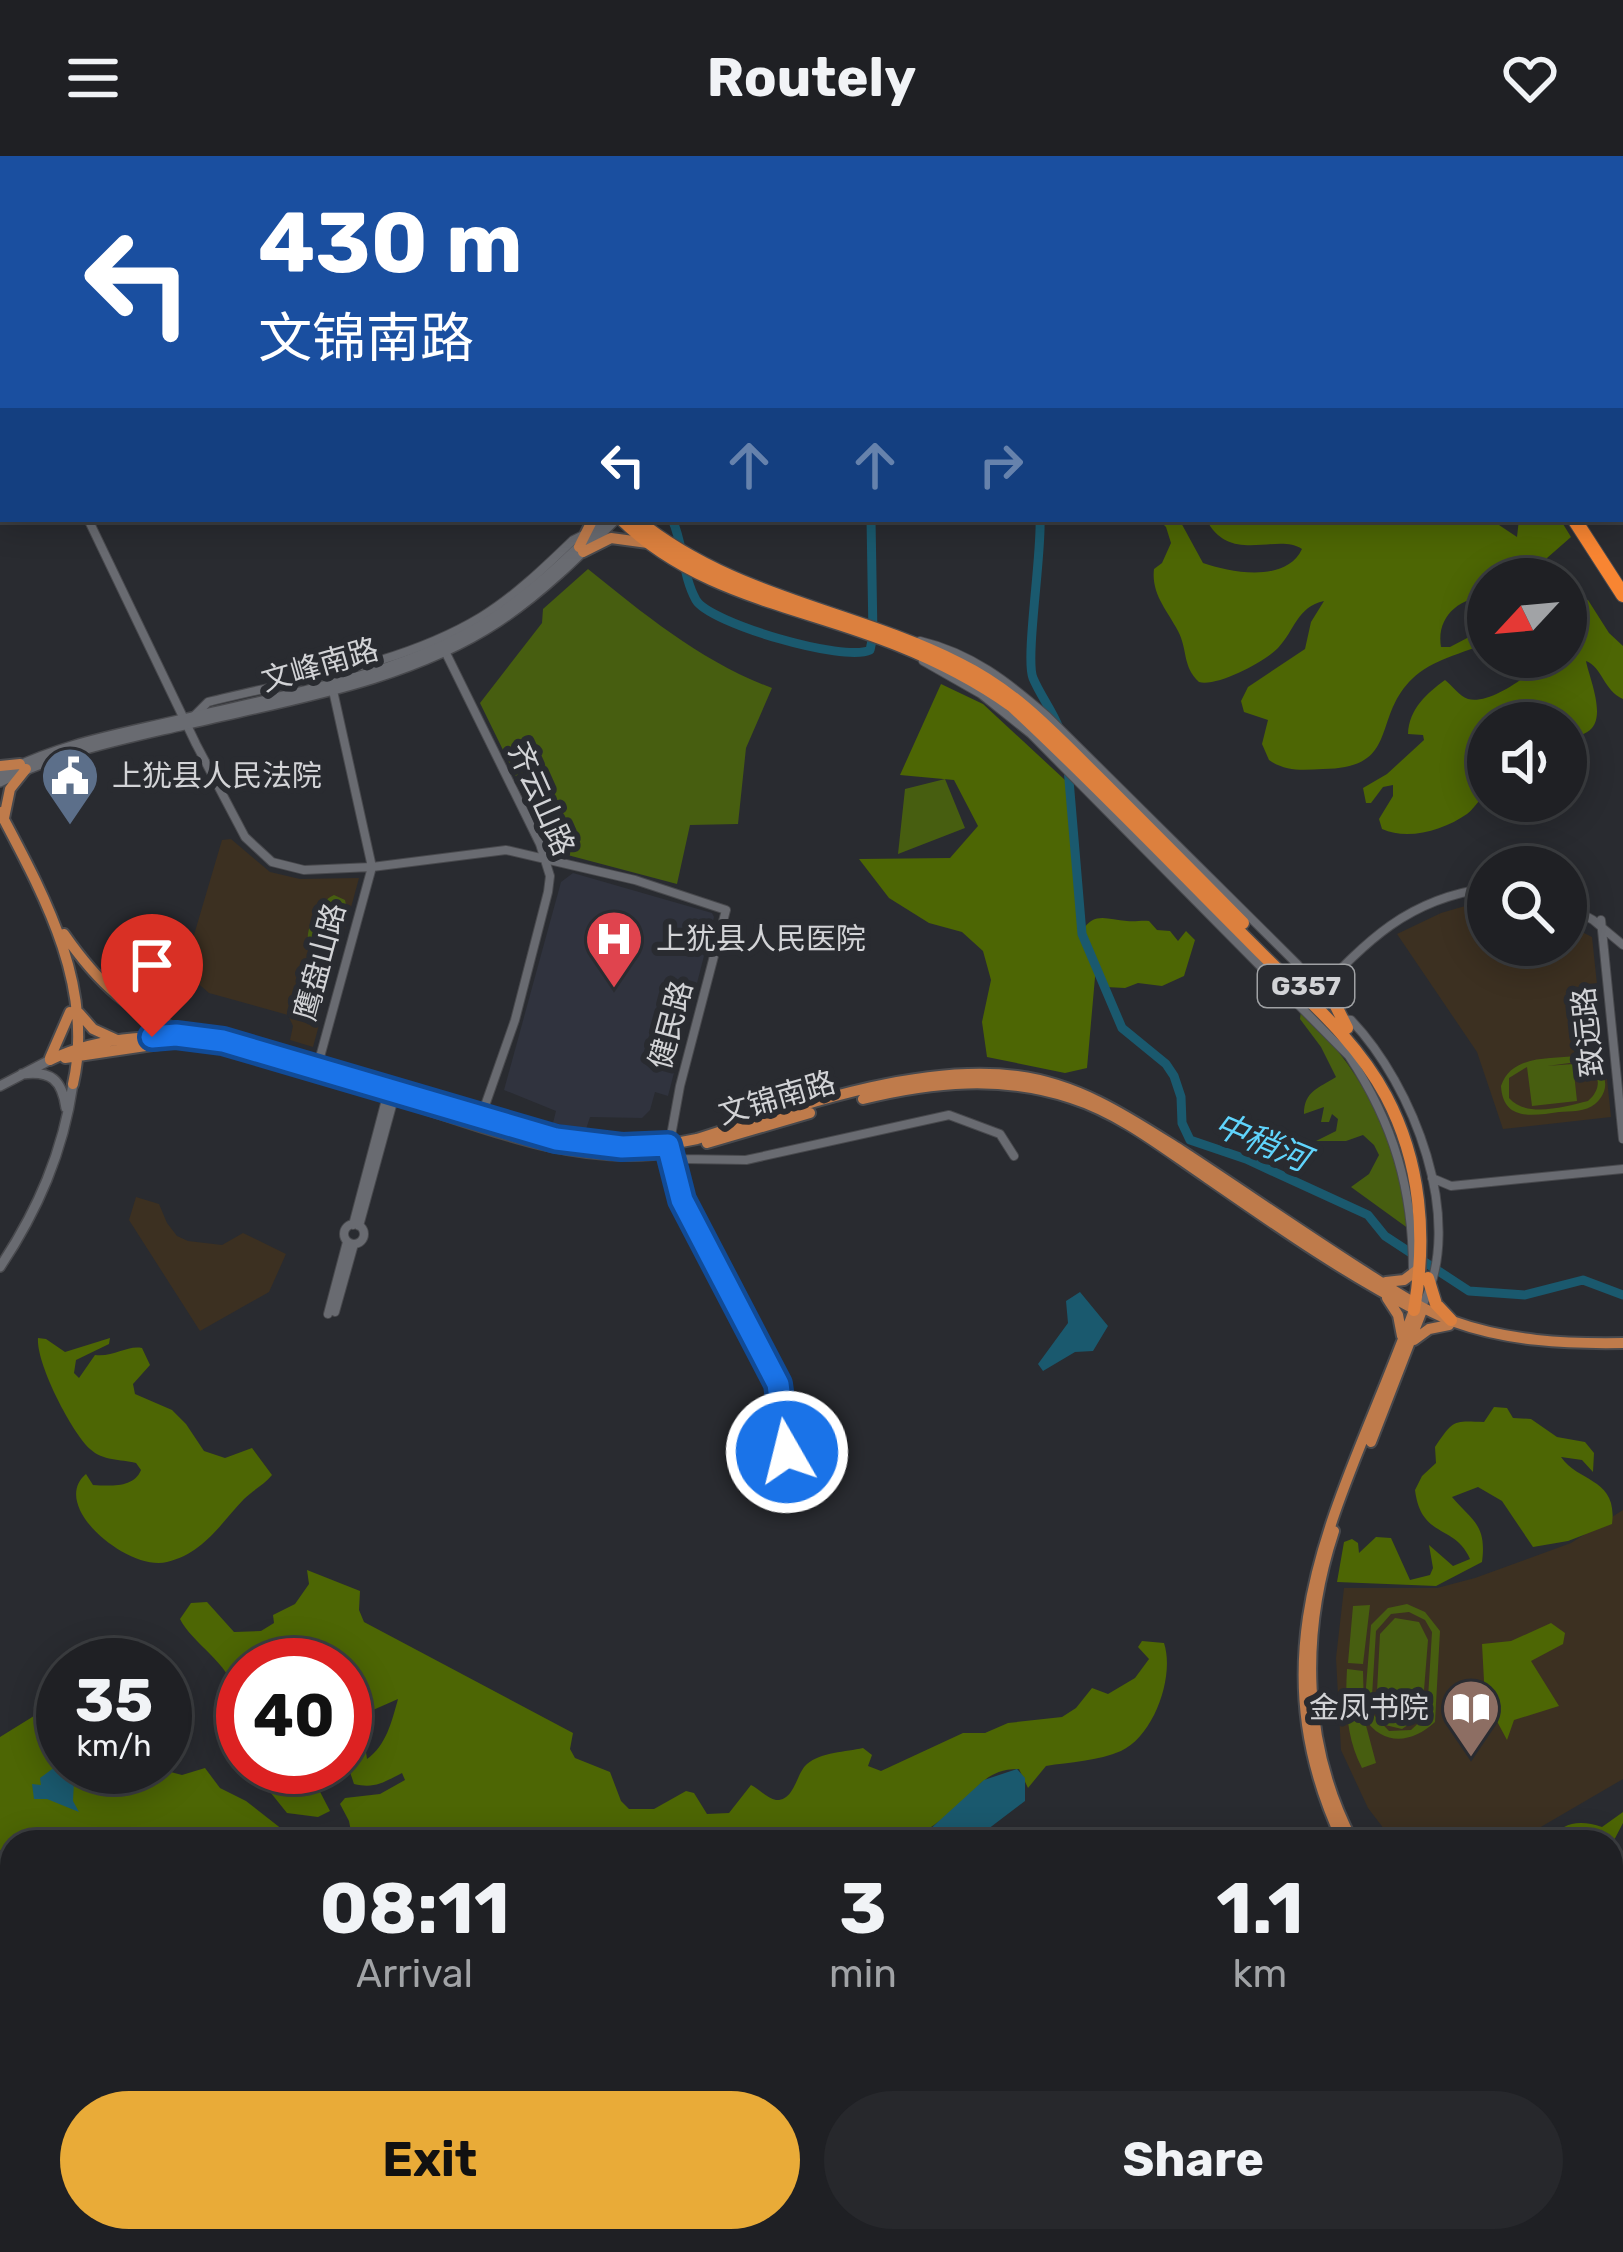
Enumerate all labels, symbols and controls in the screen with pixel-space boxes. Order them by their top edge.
icon: menu [60,45,126,111]
icon: heart [1497,45,1563,111]
text: Routely [707,46,916,110]
text: 430 m [258,193,523,293]
icon: left [60,204,216,360]
text: 文锦南路 [258,307,474,371]
icon: left [590,432,656,498]
icon: ahead [716,432,782,498]
icon: ahead [842,432,908,498]
icon: right [968,432,1034,498]
north arrow [1467,558,1587,678]
map controls [1467,558,1587,966]
street label: 文峰南路 [257,631,383,699]
button: sound [1467,702,1587,822]
street label: 齐云山路 [500,737,582,861]
public building icon: 上犹县人民法院 [39,745,101,827]
place label: 上犹县人民法院 [112,758,322,794]
button: search [1467,846,1587,966]
street label: 鹰盘山路 [287,899,353,1025]
hospital icon: 上犹县人民医院 [583,908,645,990]
pin [101,914,203,1037]
place label: 上犹县人民医院 [656,921,866,957]
icon: arrive [119,932,185,998]
road number: G357 [1258,965,1354,1007]
street label: 健民路 [642,977,700,1073]
street label: 致远路 [1565,985,1611,1079]
street label: 文锦南路 [714,1064,840,1132]
water label: 中稍河 [1209,1104,1321,1181]
position arrow [724,1389,850,1515]
speed limit sign: 40 [216,1638,372,1794]
text: 35 [75,1665,153,1736]
library icon: 金凤书院 [1440,1677,1502,1759]
place label: 金凤书院 [1309,1690,1429,1726]
text: km/h [77,1728,151,1764]
text: 08:11 [319,1866,510,1951]
text: 3 [839,1866,887,1951]
text: 1.1 [1216,1866,1304,1951]
text: Arrival [356,1951,473,1997]
text: min [829,1951,897,1997]
text: km [1233,1951,1287,1997]
button: Exit [60,2091,800,2229]
button: Share [824,2091,1563,2229]

